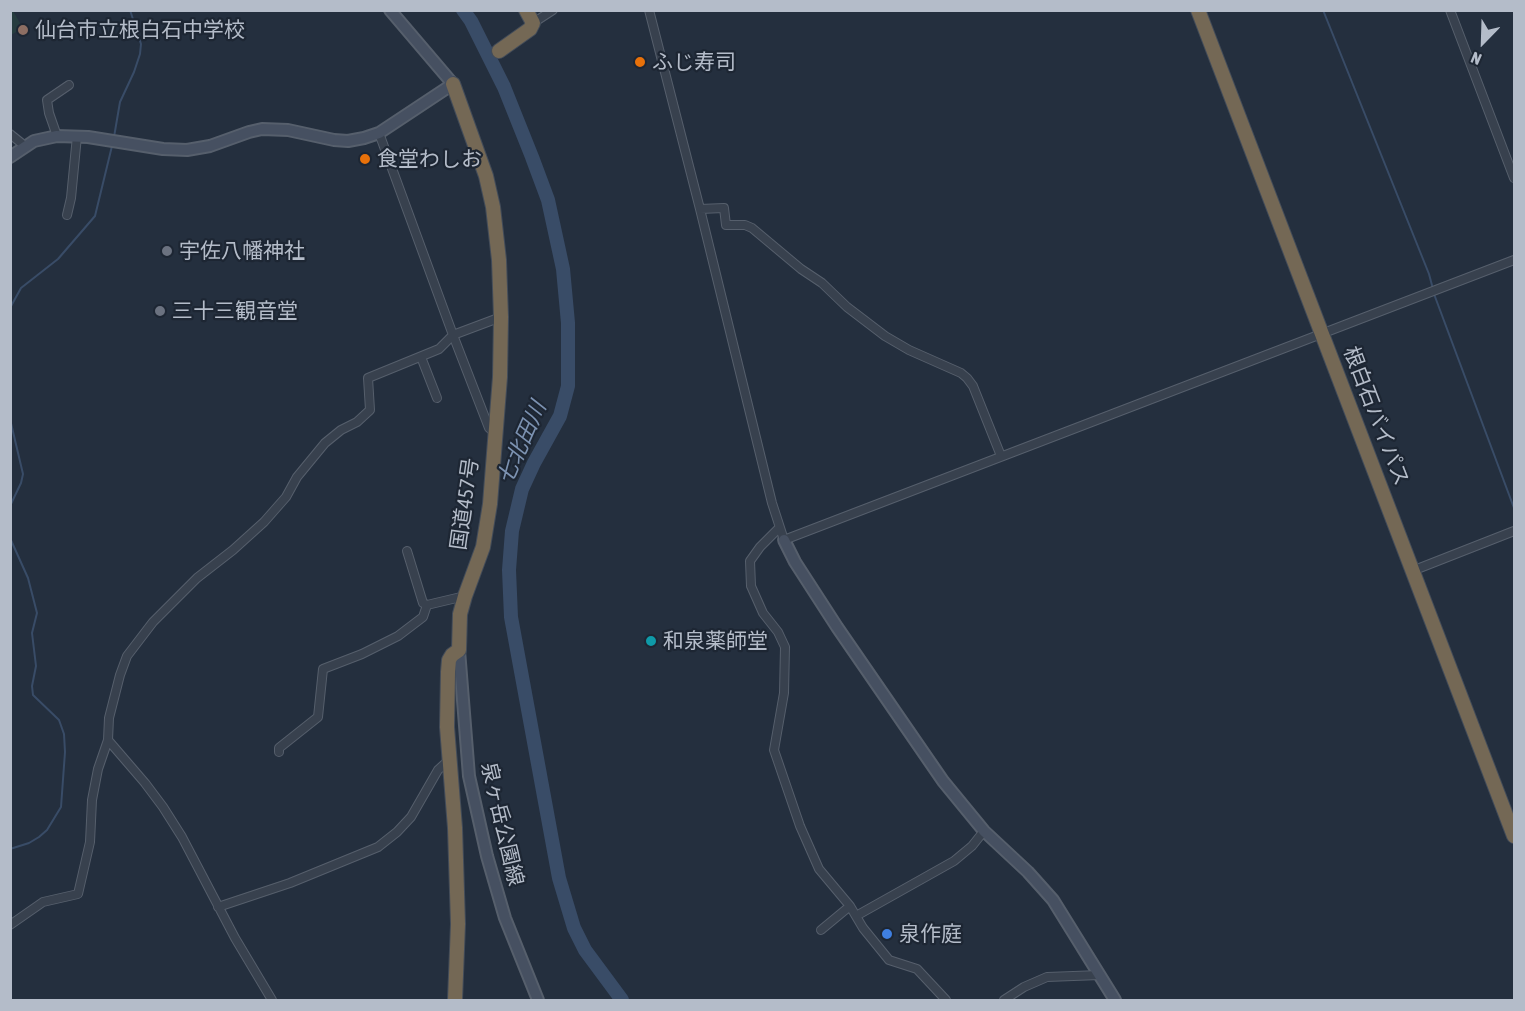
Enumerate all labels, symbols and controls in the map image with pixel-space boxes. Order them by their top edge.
north arrow [1453,12,1513,72]
place label: 仙台市立根白石中学校 [35,17,245,43]
marker: 仙台市立根白石中学校 [16,23,30,37]
text: N [1468,48,1484,69]
place label: ふじ寿司 [652,49,736,75]
marker: ふじ寿司 [633,55,647,69]
place label: 食堂わしお [377,146,482,172]
marker: 食堂わしお [358,152,372,166]
place label: 宇佐八幡神社 [179,238,305,264]
marker: 宇佐八幡神社 [160,244,174,258]
place label: 三十三観音堂 [172,298,298,324]
marker: 三十三観音堂 [153,304,167,318]
street label: 根白石バイパス [1338,343,1414,489]
water label: 七北田川 [492,397,552,489]
street label: 国道457号 [446,456,484,552]
place label: 和泉薬師堂 [663,628,768,654]
marker: 和泉薬師堂 [644,634,658,648]
street label: 泉ヶ岳公園線 [476,760,528,888]
place label: 泉作庭 [899,921,962,947]
marker: 泉作庭 [880,927,894,941]

